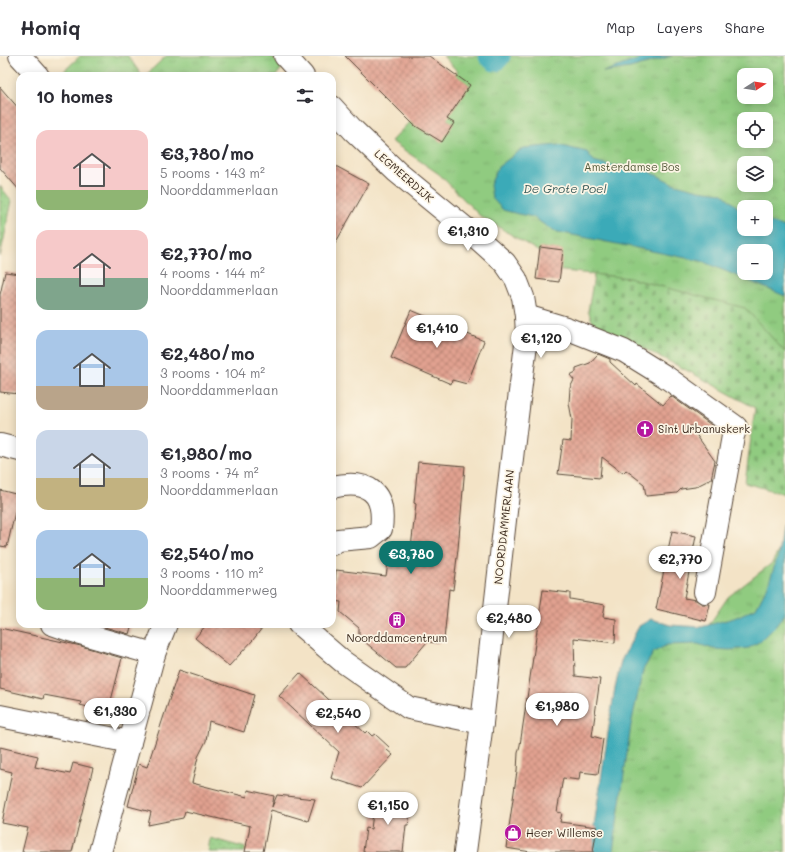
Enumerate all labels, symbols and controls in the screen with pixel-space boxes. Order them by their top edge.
text: Homiq [20,15,81,40]
text: Map [606,18,635,37]
text: Layers [657,18,703,37]
text: Share [725,18,765,37]
north arrow [737,68,773,104]
map controls [737,68,773,280]
text: 10 homes [36,85,113,107]
icon: filters [294,85,316,107]
button: locate [737,112,773,148]
text: €3,780/mo [160,142,254,164]
icon: home [68,146,116,194]
street label: LEGMEERDIJK [372,146,437,206]
button: layers [737,156,773,192]
park label: Amsterdamse Bos [584,159,680,174]
text: 5 rooms · 143 m² [160,164,265,181]
water label: De Grote Poel [524,180,606,196]
text: Noorddammerlaan [160,181,278,198]
button: + [737,200,773,236]
pin: €1,310 [435,218,501,252]
text: €1,310 [447,222,489,239]
text: €2,770/mo [160,242,252,264]
button: − [737,244,773,280]
icon: home [68,246,116,294]
text: 4 rooms · 144 m² [160,264,265,281]
text: Noorddammerlaan [160,281,278,298]
pin: €1,410 [404,315,470,349]
text: €1,410 [416,319,458,336]
pin: €1,120 [508,325,574,359]
text: €1,120 [520,329,562,346]
text: €2,480/mo [160,342,255,364]
icon: home [68,346,116,394]
text: 3 rooms · 104 m² [160,364,265,381]
text: Noorddammerlaan [160,381,278,398]
church icon: Sint Urbanuskerk [635,419,655,439]
place label: Sint Urbanuskerk [658,421,750,436]
text: €1,980/mo [160,442,252,464]
icon: home [68,446,116,494]
text: 3 rooms · 74 m² [160,464,259,481]
street label: NOORDDAMMERLAAN [490,469,517,585]
text: Noorddammerlaan [160,481,278,498]
pin: €3,780 [378,541,444,575]
text: €2,540/mo [160,542,254,564]
text: €3,780 [388,545,434,562]
icon: home [68,546,116,594]
pin: €2,770 [647,546,713,580]
text: €2,770 [658,550,702,567]
text: 3 rooms · 110 m² [160,564,263,581]
text: Noorddammerweg [160,581,277,598]
pin: €2,480 [476,605,542,639]
text: €2,480 [486,609,532,626]
building icon: Noorddamcentrum [387,610,407,630]
place label: Noorddamcentrum [347,630,447,645]
pin: €1,980 [524,693,590,727]
text: €1,980 [535,697,579,714]
pin: €1,330 [82,698,148,732]
pin: €2,540 [305,700,371,734]
text: €1,330 [93,702,137,719]
text: €2,540 [315,704,361,721]
pin: €1,150 [355,792,421,826]
text: €1,150 [367,796,409,813]
shop icon: Heer Willemse [503,823,523,843]
place label: Heer Willemse [526,825,603,840]

